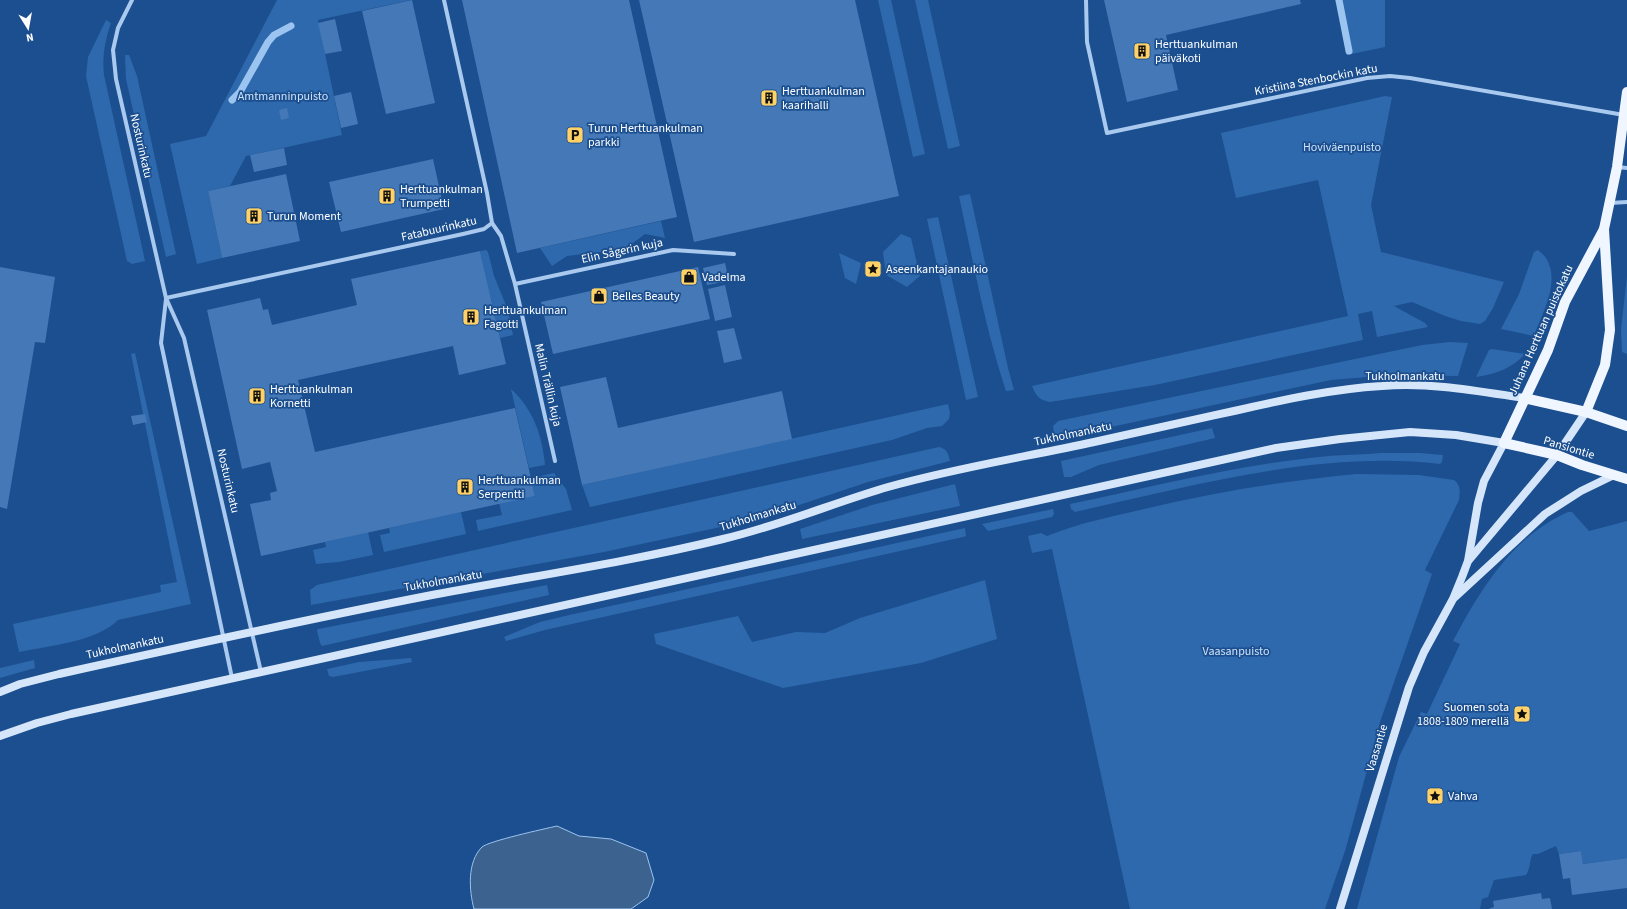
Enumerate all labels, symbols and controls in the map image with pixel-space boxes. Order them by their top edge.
north arrow [8,8,48,48]
text: N [25,29,35,45]
place label: Herttuankulman päiväkoti [1155,36,1238,67]
building icon: Herttuankulman päiväkoti [1132,41,1152,61]
street label: Kristiina Stenbockin katu [1253,60,1379,100]
place label: Herttuankulman kaarihalli [782,83,865,114]
park label: Amtmanninpuisto [238,88,328,105]
building icon: Herttuankulman kaarihalli [759,88,779,108]
street label: Nosturinkatu [125,112,157,180]
place label: Turun Herttuankulman parkki [588,120,703,151]
parking icon: Turun Herttuankulman parkki [565,125,585,145]
park label: Hoviväenpuisto [1303,139,1381,156]
place label: Herttuankulman Trumpetti [400,181,483,212]
building icon: Herttuankulman Trumpetti [377,186,397,206]
building icon: Turun Moment [244,206,264,226]
place label: Turun Moment [267,208,341,225]
street label: Fatabuurinkatu [400,212,478,246]
street label: Elin Sågerin kuja [580,234,664,268]
place icon: Aseenkantajanaukio [863,259,883,279]
place label: Aseenkantajanaukio [886,261,988,278]
street label: Juhana Herttuan puistokatu [1505,262,1577,398]
shop icon: Vadelma [679,267,699,287]
place label: Vadelma [702,269,746,286]
shop icon: Belles Beauty [589,286,609,306]
place label: Belles Beauty [612,288,680,305]
place label: Herttuankulman Fagotti [484,302,567,333]
building icon: Herttuankulman Fagotti [461,307,481,327]
street label: Malin Trällin kuja [530,342,566,428]
street label: Tukholmankatu [1365,368,1445,385]
place label: Herttuankulman Kornetti [270,381,353,412]
building icon: Herttuankulman Kornetti [247,386,267,406]
street label: Tukholmankatu [1032,417,1114,451]
street label: Pansiontie [1541,432,1597,464]
street label: Nosturinkatu [212,447,244,515]
place label: Herttuankulman Serpentti [478,472,561,503]
building icon: Herttuankulman Serpentti [455,477,475,497]
street label: Tukholmankatu [718,496,798,536]
street label: Tukholmankatu [402,566,484,596]
street label: Tukholmankatu [84,630,166,664]
park label: Vaasanpuisto [1203,643,1269,660]
place label: Suomen sota 1808-1809 merellä [1417,699,1509,730]
place icon: Suomen sota 1808-1809 merellä [1512,704,1532,724]
street label: Vaasantie [1362,722,1392,774]
place icon: Vahva [1425,786,1445,806]
place label: Vahva [1448,788,1478,805]

